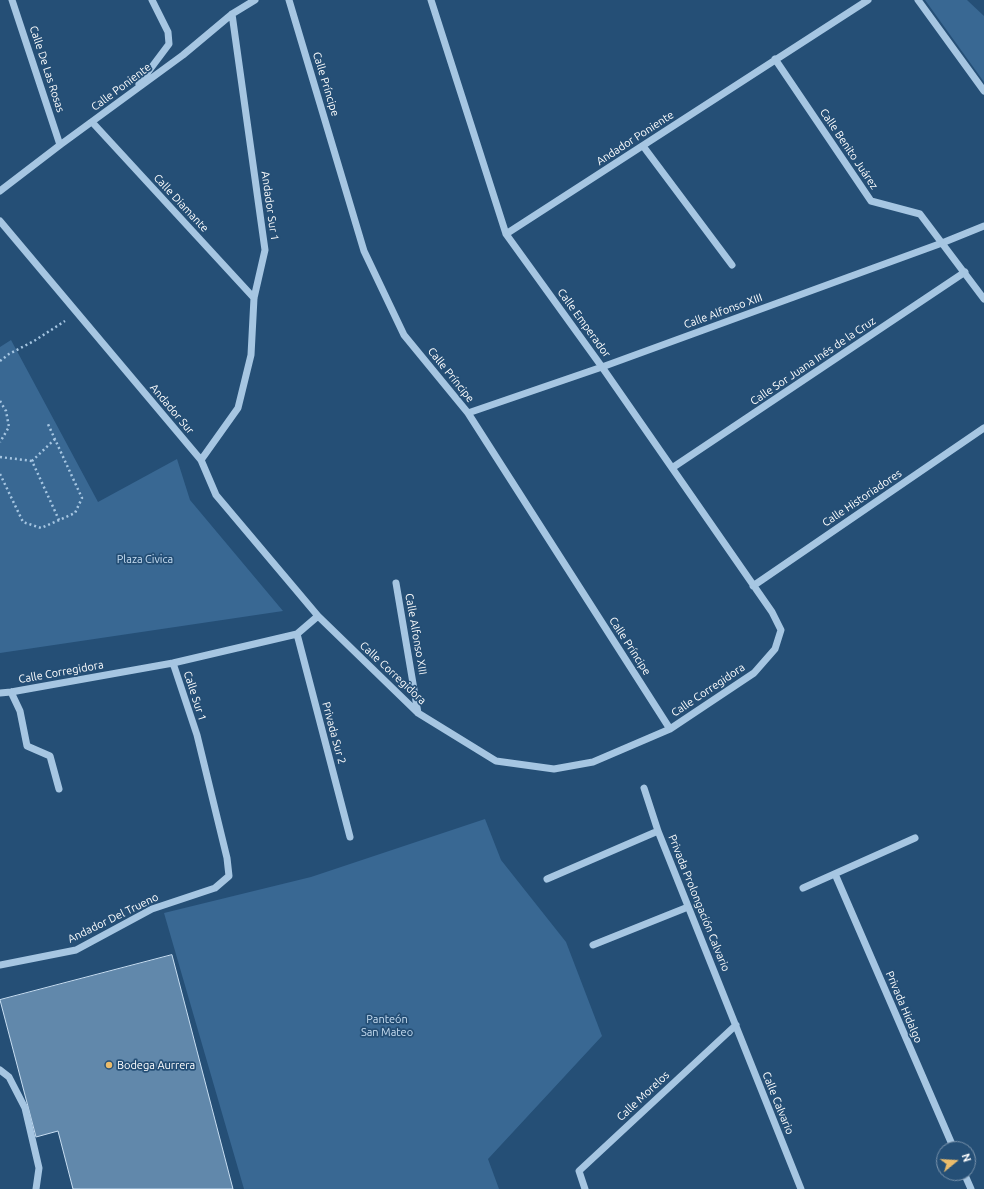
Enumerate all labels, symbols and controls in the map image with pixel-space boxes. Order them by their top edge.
street label: Calle De Las Rosas [27,24,67,114]
street label: Calle Príncipe [310,50,342,118]
street label: Calle Poniente [89,60,153,114]
street label: Calle Benito Juárez [817,106,881,192]
street label: Andador Poniente [594,108,676,168]
street label: Andador Sur 1 [259,170,281,242]
street label: Calle Diamante [151,171,211,235]
street label: Calle Emperador [555,286,613,360]
street label: Calle Alfonso XIII [682,291,764,331]
street label: Calle Sor Juana Inés de la Cruz [748,314,878,408]
street label: Calle Príncipe [425,345,477,405]
street label: Andador Sur [147,381,197,437]
street label: Calle Historiadores [820,467,904,529]
park label: Plaza Civica [117,552,173,566]
street label: Calle Alfonso XIII [402,592,430,676]
street label: Calle Príncipe [606,614,654,678]
street label: Calle Corregidora [357,639,429,707]
street label: Calle Corregidora [18,658,104,686]
street label: Calle Corregidora [669,660,747,720]
street label: Calle Sur 1 [181,669,209,723]
street label: Privada Sur 2 [319,700,349,766]
street label: Privada Prolongación Calvario [665,833,733,973]
street label: Andador Del Trueno [65,890,161,946]
street label: Privada Hidalgo [883,969,925,1045]
park label: Panteón San Mateo [361,1012,413,1038]
place label: Bodega Aurrera [117,1058,195,1072]
marker: Bodega Aurrera [104,1060,114,1070]
street label: Calle Morelos [614,1068,672,1124]
street label: Calle Calvario [759,1070,797,1136]
north arrow [936,1141,976,1181]
text: N [959,1152,973,1163]

